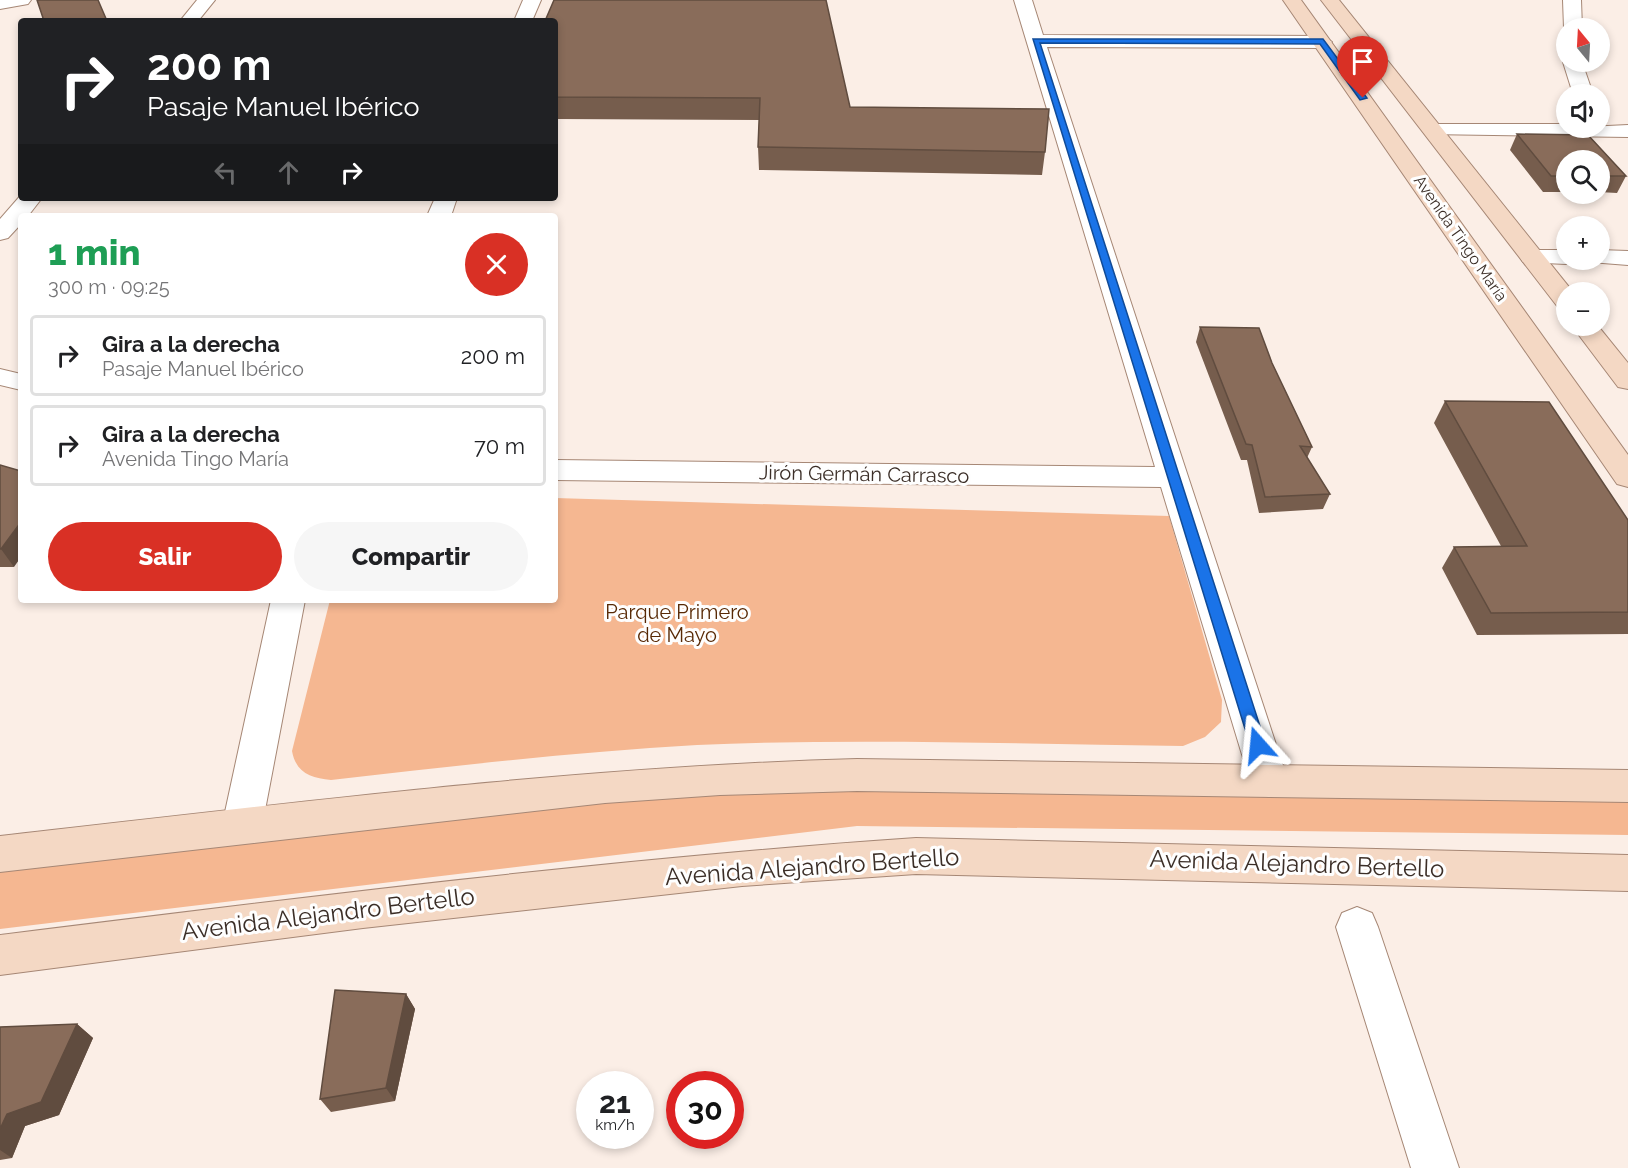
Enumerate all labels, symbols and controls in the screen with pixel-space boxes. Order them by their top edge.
north arrow [1556,18,1610,72]
map controls [1556,18,1610,336]
pin [1337,36,1388,98]
text: 200 m [147,41,271,90]
icon: right [48,42,126,120]
icon: arrive [1346,45,1379,78]
button: sound [1556,84,1610,138]
text: Pasaje Manuel Ibérico [147,91,420,122]
button: search [1556,150,1610,204]
icon: left [209,156,242,189]
icon: ahead [272,156,305,189]
icon: right [335,156,368,189]
street label: Avenida Tingo María [1410,172,1511,305]
button: + [1556,216,1610,270]
text: 1 min [48,231,140,273]
button: close [465,233,528,296]
text: 300 m · 09:25 [48,275,170,299]
button: − [1556,282,1610,336]
text: Gira a la derecha [102,331,280,357]
icon: right [51,339,84,372]
text: 200 m [461,343,525,369]
text: Pasaje Manuel Ibérico [102,357,304,381]
text: Gira a la derecha [102,421,280,447]
icon: right [51,429,84,462]
text: 70 m [474,433,525,459]
text: Avenida Tingo María [102,447,289,471]
street label: Jirón Germán Carrasco [759,460,969,488]
button: Salir [48,522,282,591]
button: Compartir [294,522,528,591]
park label: Parque Primero de Mayo [605,600,749,647]
position arrow [1226,713,1290,777]
street label: Avenida Alejandro Bertello [664,842,960,891]
street label: Avenida Alejandro Bertello [1149,844,1445,883]
street label: Avenida Alejandro Bertello [180,881,476,946]
speed limit sign: 30 [666,1071,744,1149]
text: 21 [599,1085,631,1120]
text: km/h [595,1116,635,1134]

